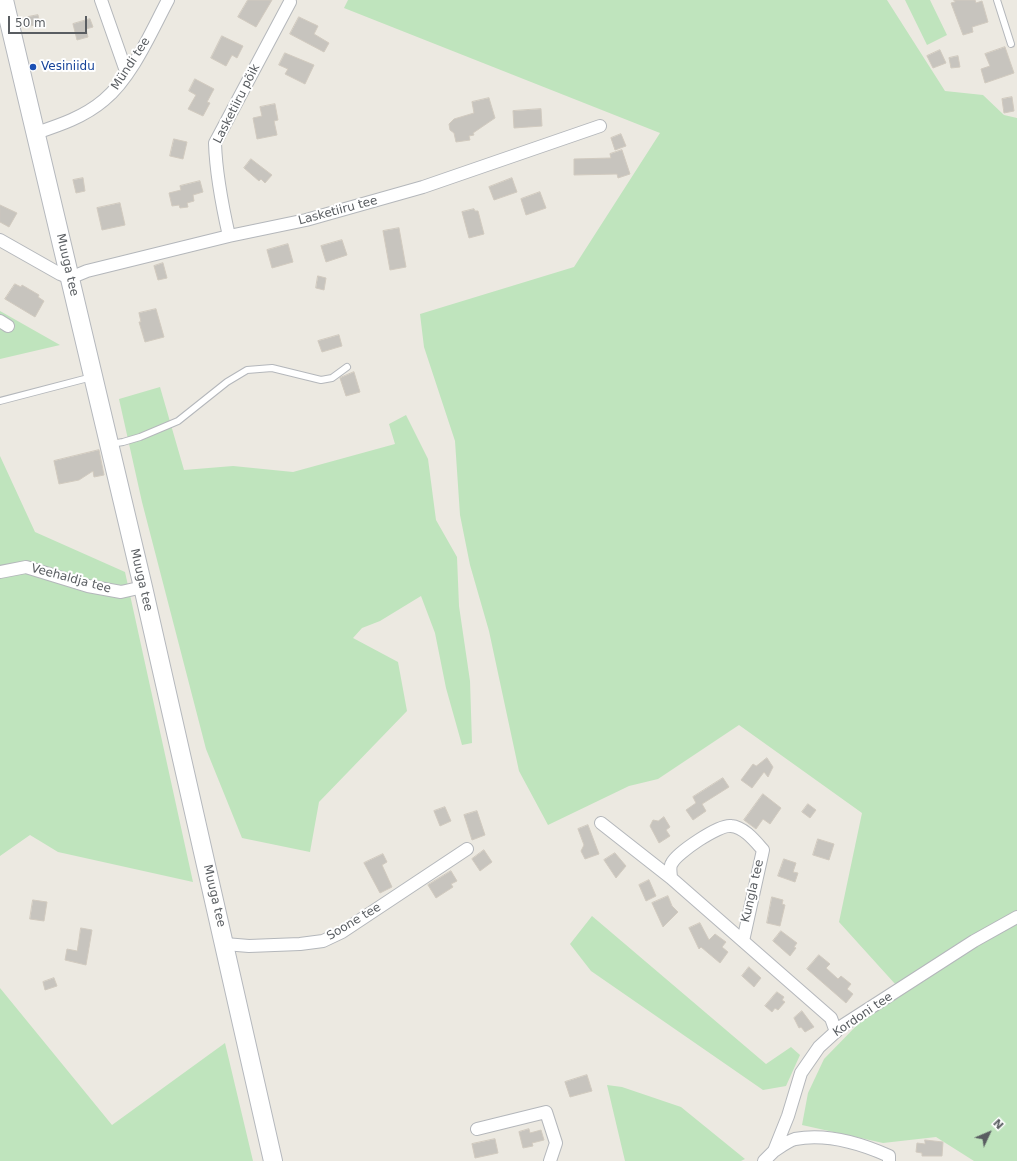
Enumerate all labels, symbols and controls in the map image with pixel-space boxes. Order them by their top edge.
scale bar [10,8,89,34]
text: 50 m [15,16,46,30]
street label: Mündi tee [109,35,153,93]
place label: Vesiniidu [41,60,95,74]
marker: Vesiniidu [28,62,38,72]
street label: Lasketiiru põik [211,62,263,146]
street label: Lasketiiru tee [297,194,379,228]
street label: Muuga tee [53,232,81,298]
street label: Muuga tee [127,547,155,613]
street label: Veehaldja tee [30,561,112,597]
street label: Kungla tee [739,858,767,924]
street label: Muuga tee [200,863,228,929]
street label: Soone tee [324,900,384,944]
street label: Kordoni tee [831,990,895,1040]
north arrow [969,1113,1009,1153]
text: N [990,1116,1006,1132]

